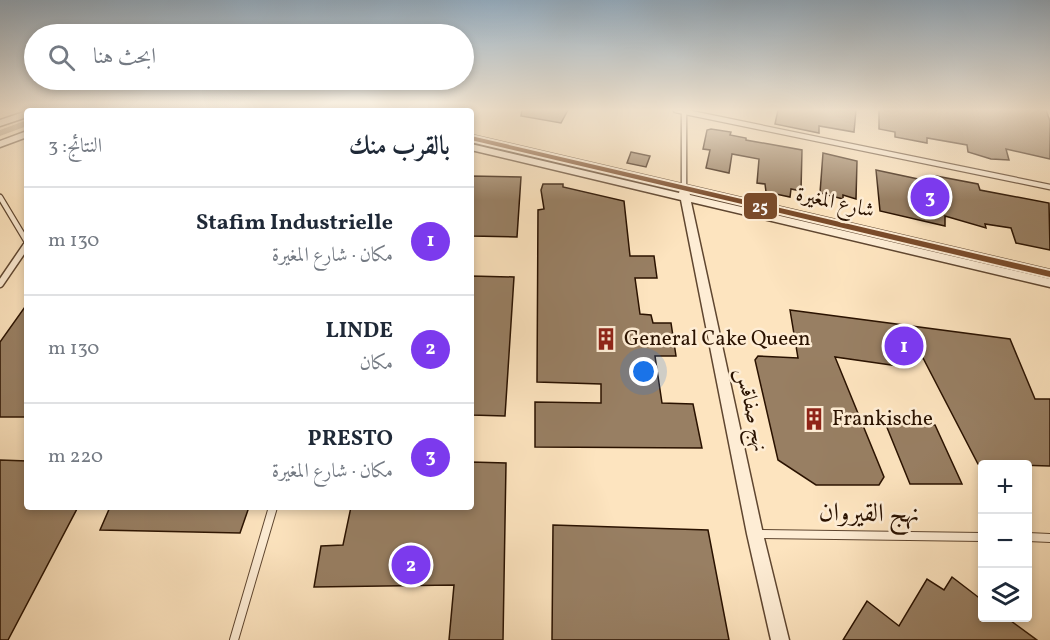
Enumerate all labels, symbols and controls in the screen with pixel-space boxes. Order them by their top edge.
search box [24,24,474,90]
icon: search [45,41,78,74]
text: ابحث هنا [93,42,156,73]
text: بالقرب منك [349,129,450,165]
text: النتائج: 3 [48,133,102,161]
pin: 3 [910,174,950,220]
street label: شارع المغيرة [792,180,877,228]
line badge: 25 [743,192,778,220]
text: 25 [752,197,768,219]
text: Stafim Industrielle [196,208,393,239]
text: 130 m [48,227,99,255]
text: 1 [426,227,435,255]
text: مكان · شارع المغيرة [272,242,393,270]
text: LINDE [325,316,393,347]
pin: 1 [884,324,924,368]
place label: General Cake Queen [624,325,811,354]
building icon: General Cake Queen [593,326,619,352]
text: 130 m [48,335,99,363]
text: 2 [425,335,436,363]
text: مكان [359,350,393,378]
your location [629,357,658,386]
street label: نهج صفاقس [725,365,774,455]
place label: Frankische [832,405,933,434]
building icon: Frankische [801,406,827,432]
text: PRESTO [308,424,393,455]
text: 220 m [48,443,103,471]
text: 3 [425,443,436,471]
text: مكان · شارع المغيرة [272,458,393,486]
map controls [978,460,1032,622]
button: + [978,460,1032,514]
street label: نهج القيروان [818,495,920,537]
button: − [978,514,1032,568]
pin: 2 [392,542,430,588]
button: layers [978,568,1032,622]

